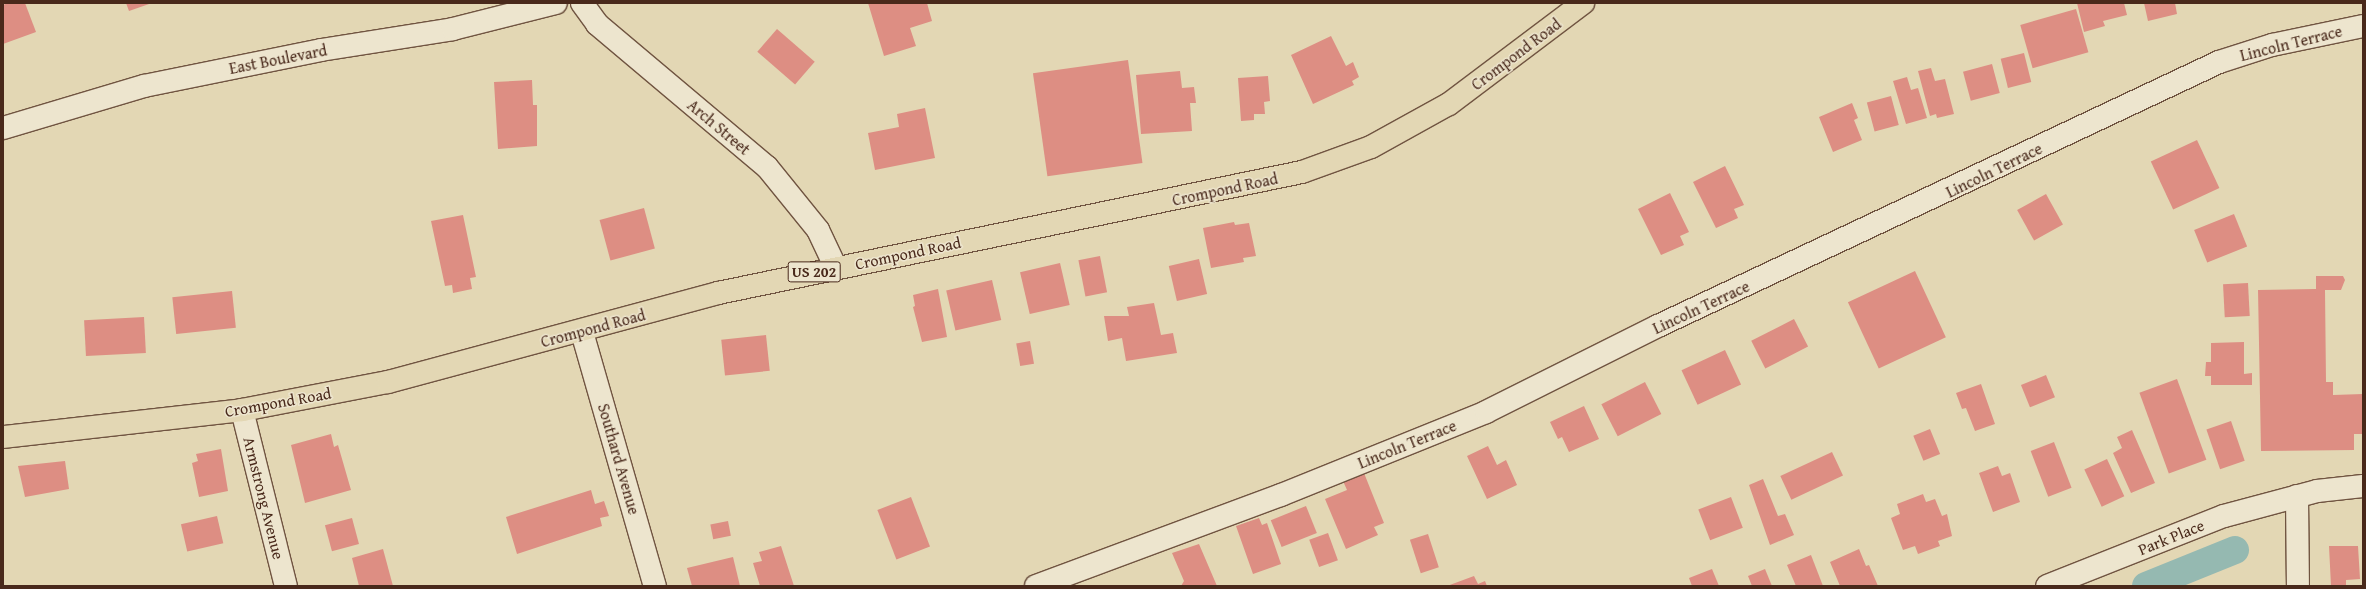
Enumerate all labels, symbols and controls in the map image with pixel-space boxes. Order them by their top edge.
street label: Crompond Road [1467,14,1565,94]
street label: Lincoln Terrace [2238,21,2344,65]
street label: East Boulevard [227,40,329,78]
street label: Arch Street [684,95,754,159]
street label: Lincoln Terrace [1943,138,2045,202]
street label: Crompond Road [1170,168,1280,210]
street label: Crompond Road [853,232,963,274]
road number: US 202 [787,259,841,285]
street label: Lincoln Terrace [1650,276,1752,338]
street label: Crompond Road [539,305,647,351]
street label: Crompond Road [223,383,333,421]
street label: Southard Avenue [594,401,644,517]
street label: Lincoln Terrace [1355,416,1459,472]
street label: Armstrong Avenue [240,435,288,561]
street label: Park Place [2135,515,2207,559]

